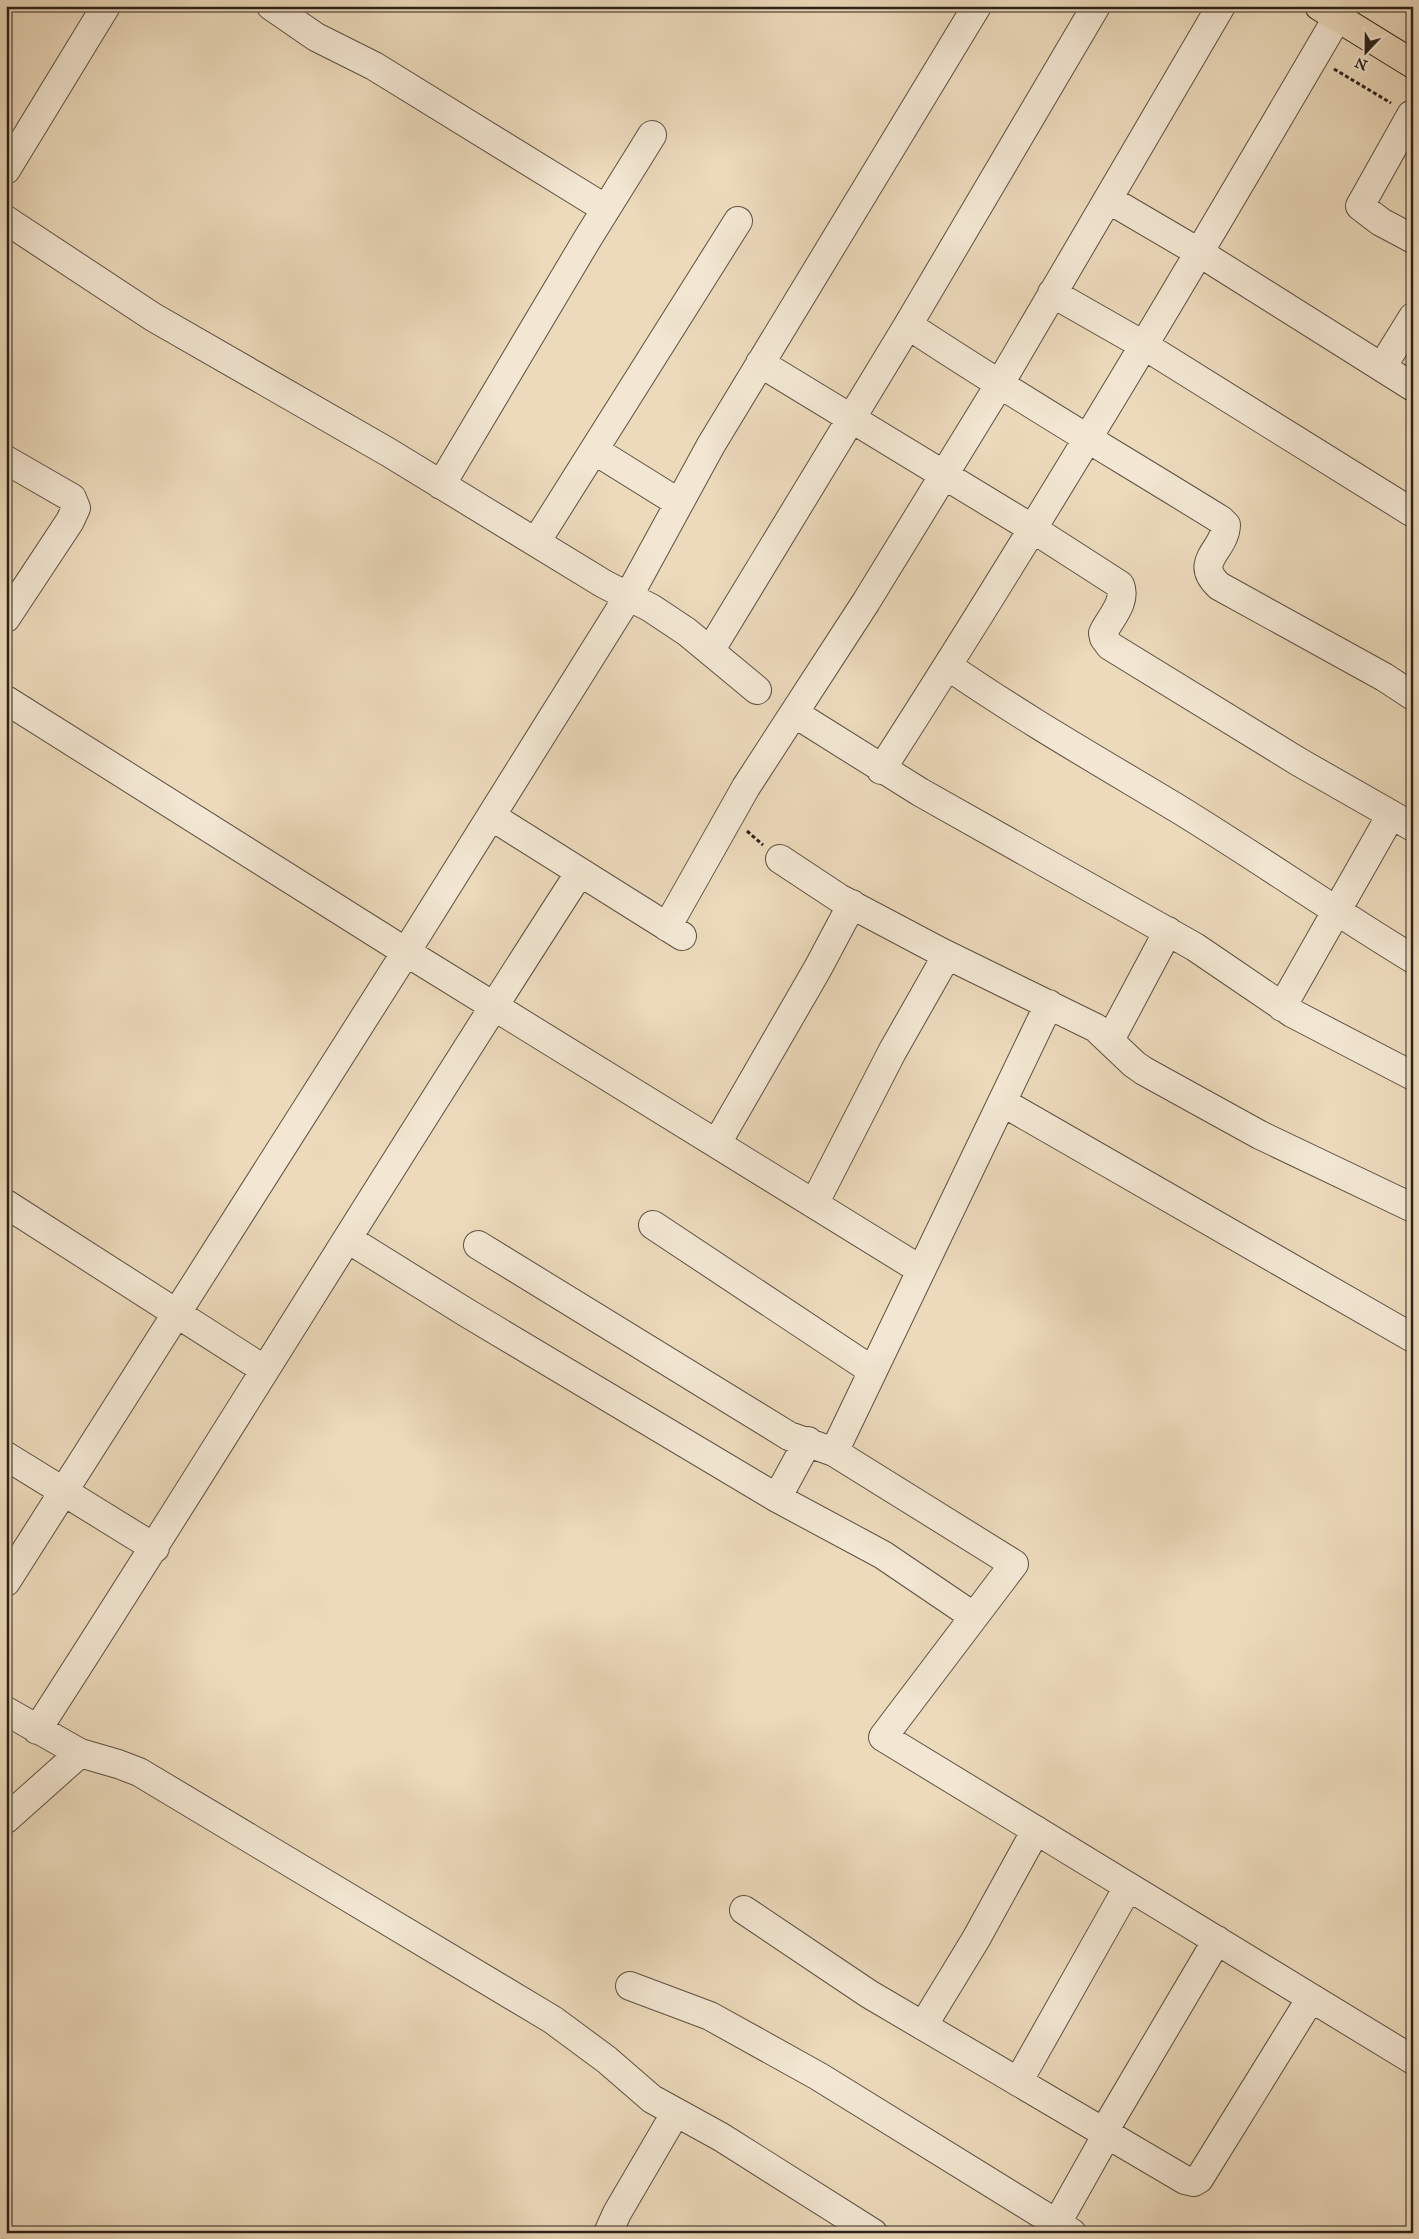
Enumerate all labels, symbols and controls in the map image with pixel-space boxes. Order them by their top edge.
north arrow [1342,28,1392,78]
text: N [1353,53,1370,74]

